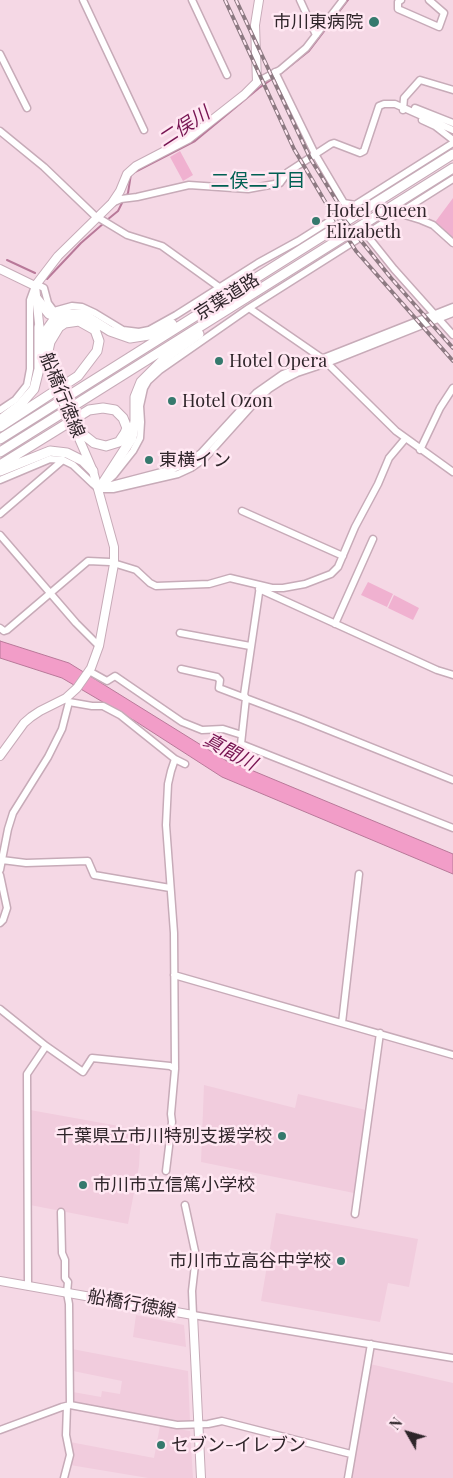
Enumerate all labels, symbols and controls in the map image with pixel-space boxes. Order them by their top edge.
place label: 市川東病院 [273,11,363,33]
marker: 市川東病院 [367,15,381,29]
water label: 二俣川 [154,102,214,152]
district label: 二俣二丁目 [211,170,305,192]
place label: Hotel Queen Elizabeth [326,200,427,242]
marker: Hotel Queen Elizabeth [310,215,322,227]
street label: 京葉道路 [191,269,263,325]
street label: 船橋行徳線 [35,349,89,441]
place label: Hotel Opera [229,350,327,372]
marker: Hotel Opera [213,355,225,367]
place label: Hotel Ozon [182,390,273,412]
marker: Hotel Ozon [166,395,178,407]
place label: 東横イン [159,449,231,471]
marker: 東横イン [143,454,155,466]
water label: 真間川 [199,729,261,775]
place label: 千葉県立市川特別支援学校 [56,1125,272,1147]
marker: 千葉県立市川特別支援学校 [276,1130,288,1142]
place label: 市川市立信篤小学校 [93,1174,255,1196]
marker: 市川市立信篤小学校 [77,1179,89,1191]
place label: 市川市立高谷中学校 [169,1250,331,1272]
marker: 市川市立高谷中学校 [335,1255,347,1267]
street label: 船橋行徳線 [86,1286,178,1322]
north arrow [383,1408,433,1458]
text: N [385,1414,406,1433]
place label: セブン-イレブン [171,1434,306,1456]
marker: セブン-イレブン [155,1439,167,1451]

